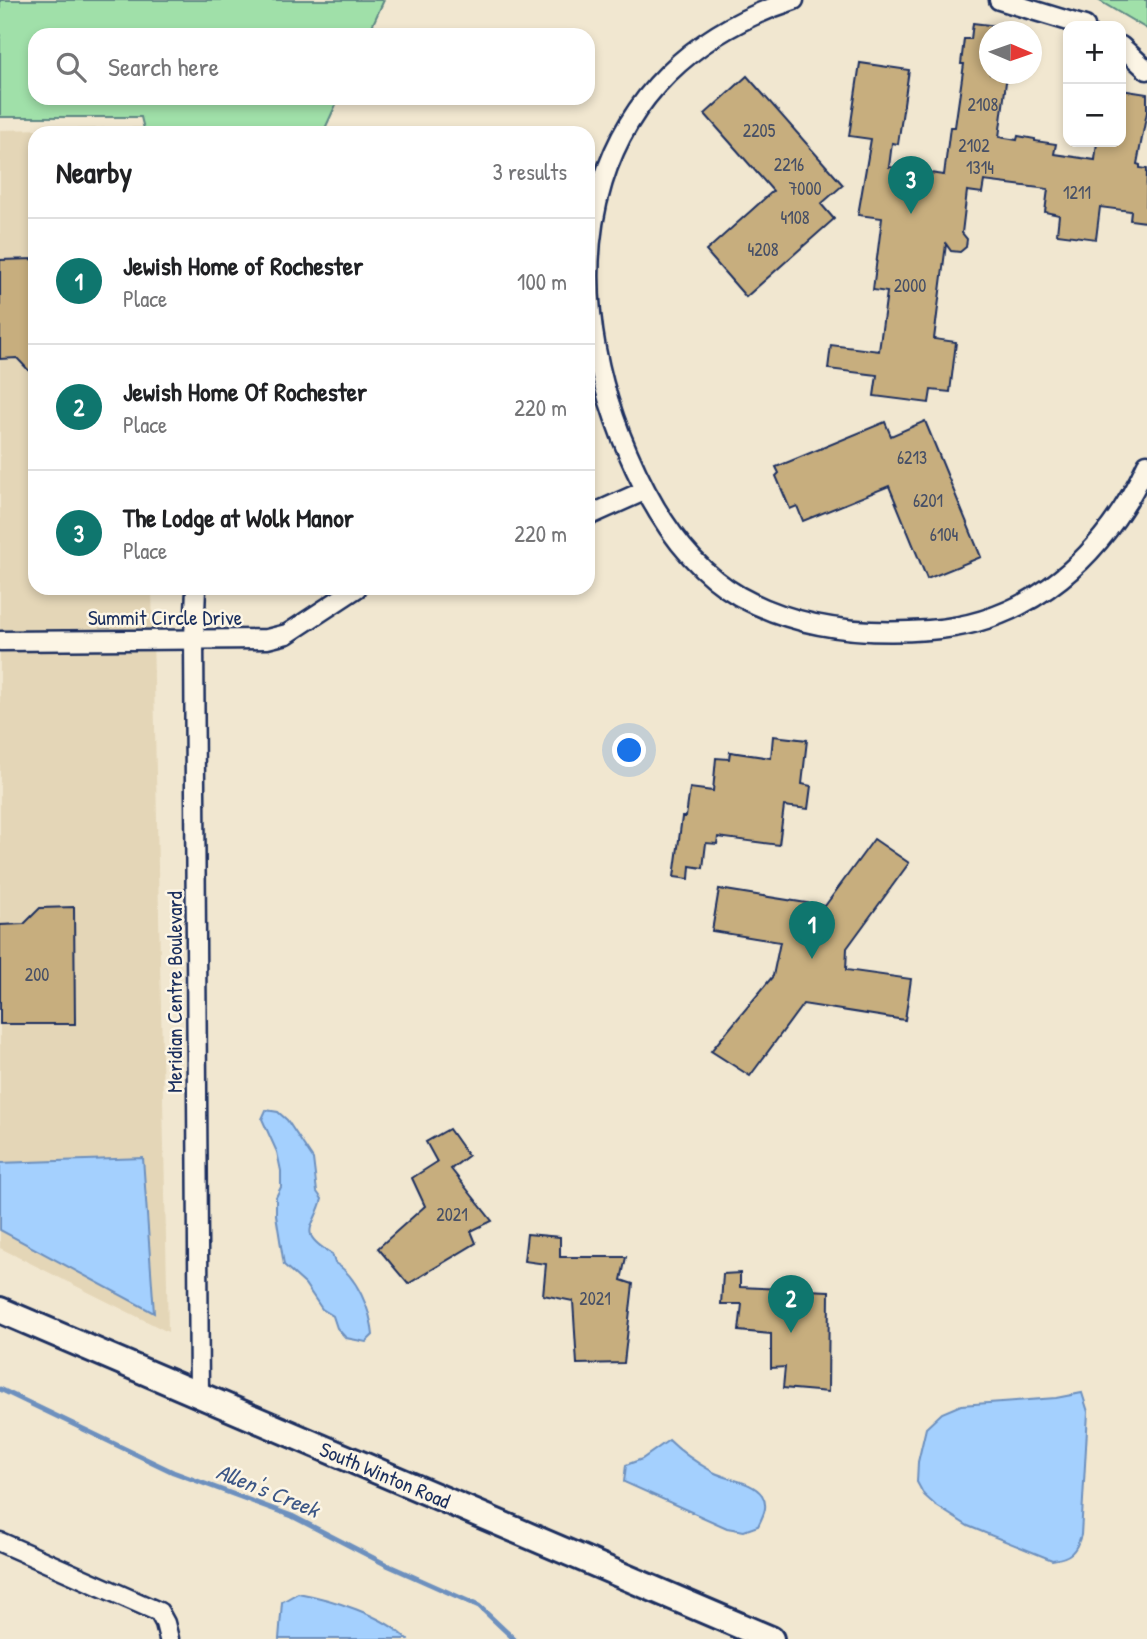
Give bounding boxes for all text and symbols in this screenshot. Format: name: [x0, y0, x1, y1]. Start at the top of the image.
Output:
north arrow: [979, 21, 1042, 84]
map controls: [1063, 21, 1126, 147]
button: +: [1063, 21, 1126, 84]
search box: [28, 28, 595, 105]
icon: search: [52, 48, 90, 86]
text: Search here: [108, 49, 219, 84]
button: −: [1063, 84, 1126, 147]
house number: 2108: [968, 92, 999, 117]
house number: 2205: [743, 118, 776, 143]
house number: 2102: [958, 133, 990, 158]
text: Nearby: [56, 152, 132, 192]
house number: 2216: [774, 152, 804, 177]
house number: 1314: [966, 155, 994, 180]
text: 3 results: [492, 156, 567, 187]
pin: 3: [888, 156, 934, 214]
house number: 7000: [788, 176, 822, 201]
house number: 1211: [1063, 180, 1091, 205]
house number: 4108: [780, 205, 810, 230]
house number: 4208: [747, 237, 779, 262]
text: Jewish Home of Rochester: [123, 248, 363, 283]
text: 1: [75, 266, 83, 297]
text: 100 m: [517, 266, 567, 297]
house number: 2000: [894, 273, 926, 298]
text: Place: [123, 283, 167, 314]
text: Jewish Home Of Rochester: [123, 374, 367, 409]
text: 2: [74, 392, 84, 423]
text: 220 m: [514, 392, 567, 423]
text: Place: [123, 409, 167, 440]
house number: 6213: [897, 445, 927, 470]
house number: 6201: [913, 488, 943, 513]
text: The Lodge at Wolk Manor: [123, 500, 354, 535]
text: 3: [74, 518, 84, 549]
text: 220 m: [514, 518, 567, 549]
house number: 6104: [930, 522, 959, 547]
text: Place: [123, 535, 167, 566]
street label: Summit Circle Drive: [88, 603, 242, 632]
your location: [612, 733, 646, 767]
street label: Meridian Centre Boulevard: [160, 891, 189, 1093]
pin: 1: [789, 901, 835, 959]
house number: 200: [25, 962, 49, 987]
house number: 2021: [436, 1202, 468, 1227]
pin: 2: [768, 1275, 814, 1333]
house number: 2021: [579, 1286, 611, 1311]
street label: South Winton Road: [315, 1435, 455, 1515]
water label: Allen's Creek: [212, 1455, 326, 1526]

